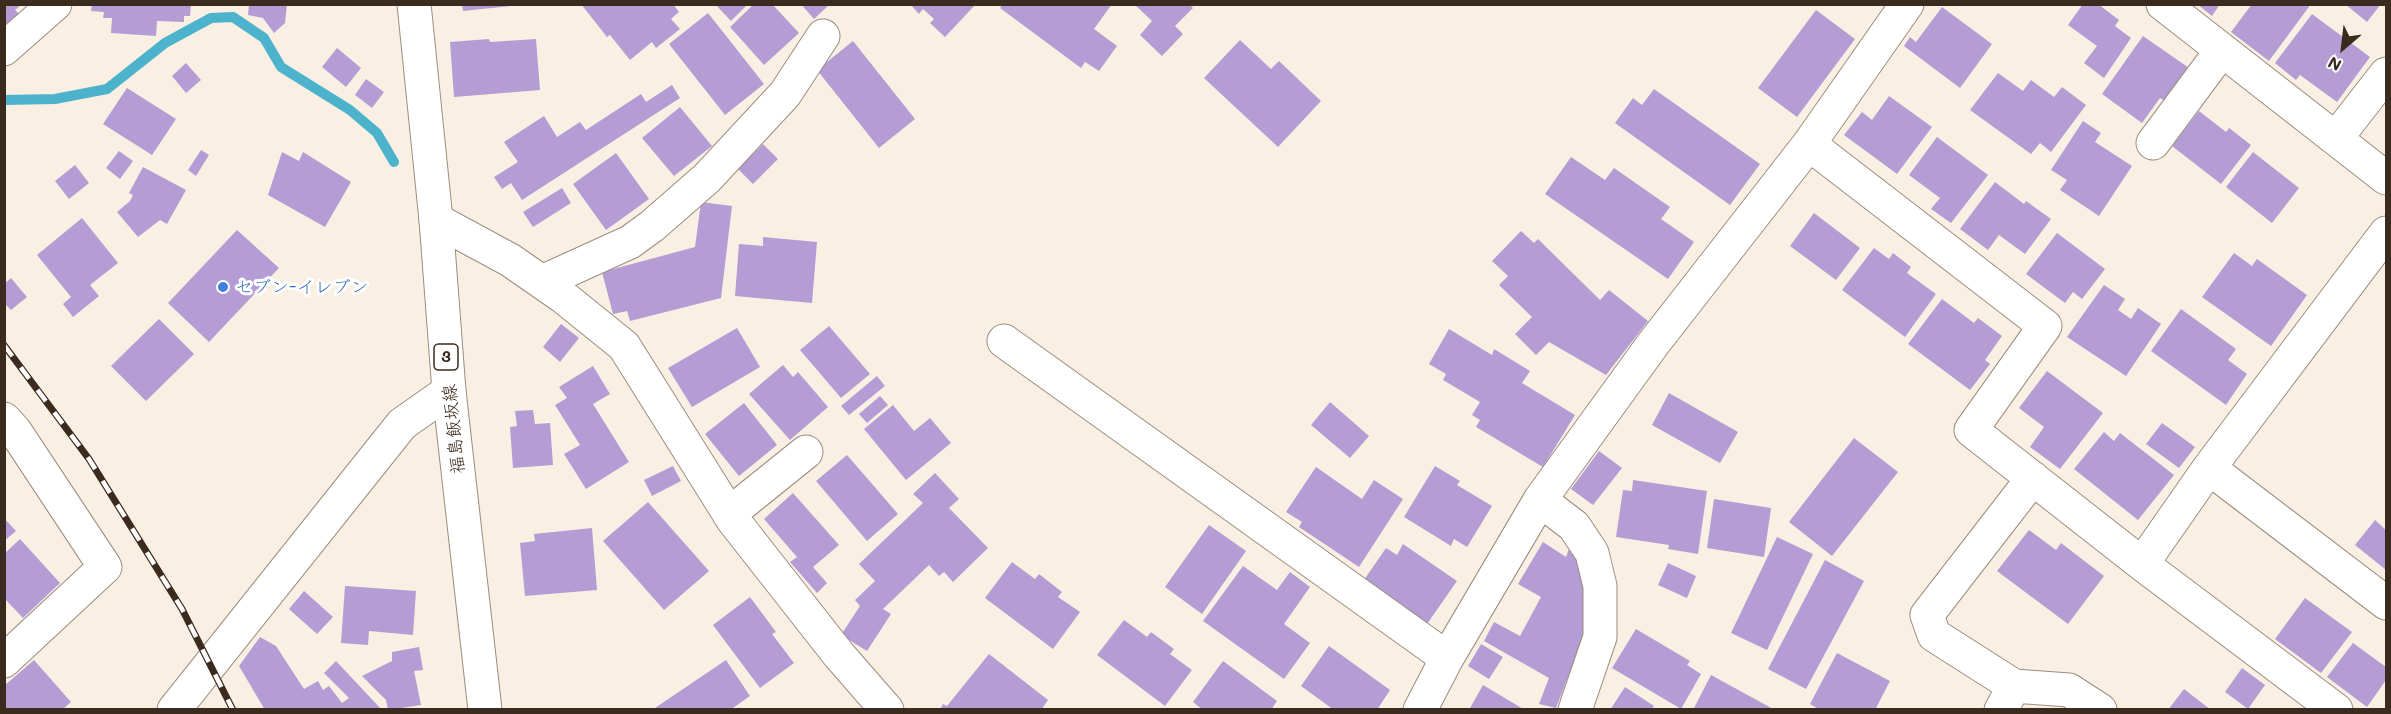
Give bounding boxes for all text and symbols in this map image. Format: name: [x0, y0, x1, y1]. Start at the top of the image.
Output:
north arrow: [2313, 18, 2373, 78]
text: N: [2324, 52, 2345, 76]
place label: セブン-イレブン: [235, 276, 369, 298]
marker: セブン-イレブン: [216, 280, 230, 294]
road number: 3: [434, 344, 458, 370]
street label: 福島飯坂線: [439, 383, 469, 475]

